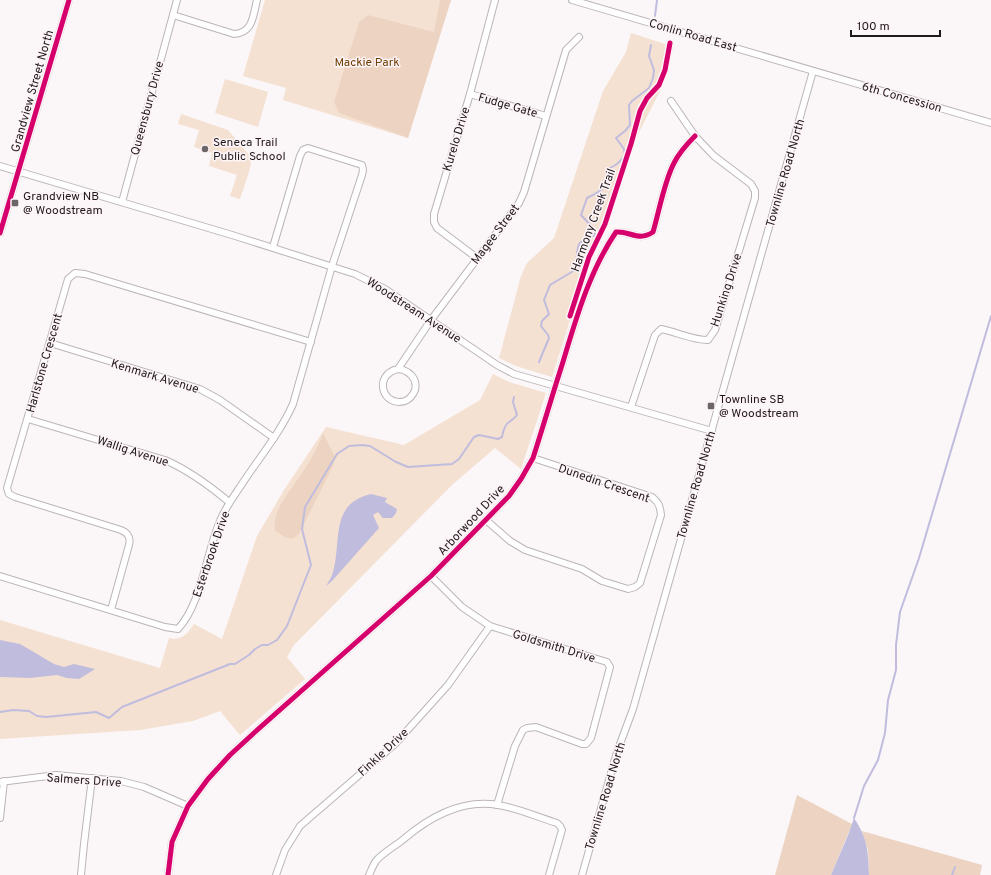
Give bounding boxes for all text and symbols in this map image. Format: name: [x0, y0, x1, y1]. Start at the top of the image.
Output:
scale bar: [851, 12, 940, 38]
street label: Conlin Road East: [647, 16, 739, 56]
text: 100 m: [857, 19, 890, 35]
street label: Grandview Street North: [8, 28, 58, 154]
park label: Mackie Park: [334, 55, 400, 71]
street label: Queensbury Drive: [128, 59, 168, 157]
street label: 6th Concession: [860, 79, 944, 117]
street label: Fudge Gate: [476, 90, 539, 122]
street label: Kurelo Drive: [440, 105, 474, 173]
street label: Townline Road North: [763, 117, 809, 229]
place label: Seneca Trail Public School: [213, 135, 286, 165]
marker: Seneca Trail Public School: [200, 144, 210, 154]
street label: Harmony Creek Trail: [568, 166, 620, 274]
place label: Grandview NB @ Woodstream: [23, 189, 103, 219]
marker: Grandview NB @ Woodstream: [10, 198, 20, 208]
street label: Magee Street: [468, 201, 524, 268]
street label: Hunking Drive: [708, 252, 746, 329]
street label: Woodstream Avenue: [363, 274, 464, 347]
street label: Harlstone Crescent: [23, 312, 67, 415]
street label: Kenmark Avenue: [109, 356, 201, 398]
place label: Townline SB @ Woodstream: [719, 392, 799, 422]
marker: Townline SB @ Woodstream: [706, 401, 716, 411]
street label: Townline Road North: [674, 429, 720, 541]
street label: Wallig Avenue: [95, 433, 171, 471]
street label: Dunedin Crescent: [556, 461, 652, 507]
street label: Arborwood Drive: [435, 482, 509, 560]
street label: Esterbrook Drive: [190, 509, 234, 600]
street label: Goldsmith Drive: [510, 627, 597, 667]
street label: Finkle Drive: [355, 725, 412, 780]
street label: Townline Road North: [582, 740, 630, 852]
street label: Salmers Drive: [46, 770, 122, 792]

